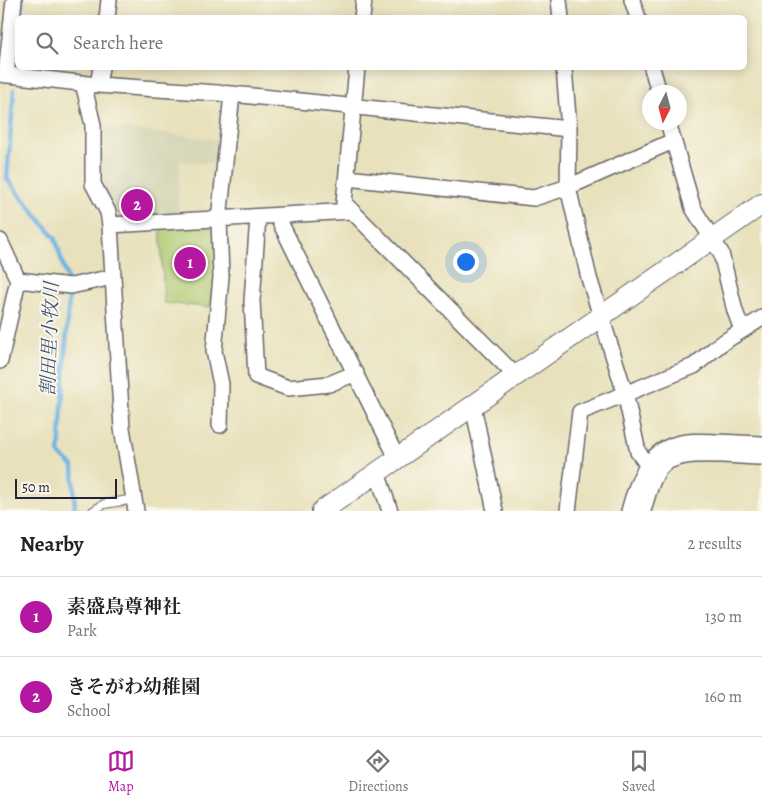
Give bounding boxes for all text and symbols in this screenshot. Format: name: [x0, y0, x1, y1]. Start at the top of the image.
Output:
search box: [15, 15, 747, 70]
icon: search: [33, 29, 61, 57]
text: Search here: [73, 30, 163, 56]
north arrow: [642, 85, 687, 130]
pin: 2: [121, 186, 153, 224]
pin: 1: [174, 244, 206, 282]
your location: [453, 249, 479, 275]
water label: 割田里小牧川: [35, 280, 65, 396]
scale bar: [15, 476, 118, 499]
text: 50 m: [22, 478, 50, 497]
text: Nearby: [20, 530, 83, 558]
text: 2 results: [687, 533, 742, 555]
text: 素盛鳥尊神社: [67, 594, 181, 620]
text: 1: [33, 606, 39, 628]
text: 130 m: [705, 606, 742, 628]
text: Park: [67, 620, 97, 642]
text: きそがわ幼稚園: [67, 674, 200, 700]
text: 2: [32, 686, 40, 708]
text: 160 m: [704, 686, 742, 708]
text: School: [67, 700, 110, 722]
tab: Map: [107, 747, 135, 796]
tab: Directions: [348, 747, 408, 796]
tab: Saved: [622, 747, 655, 796]

